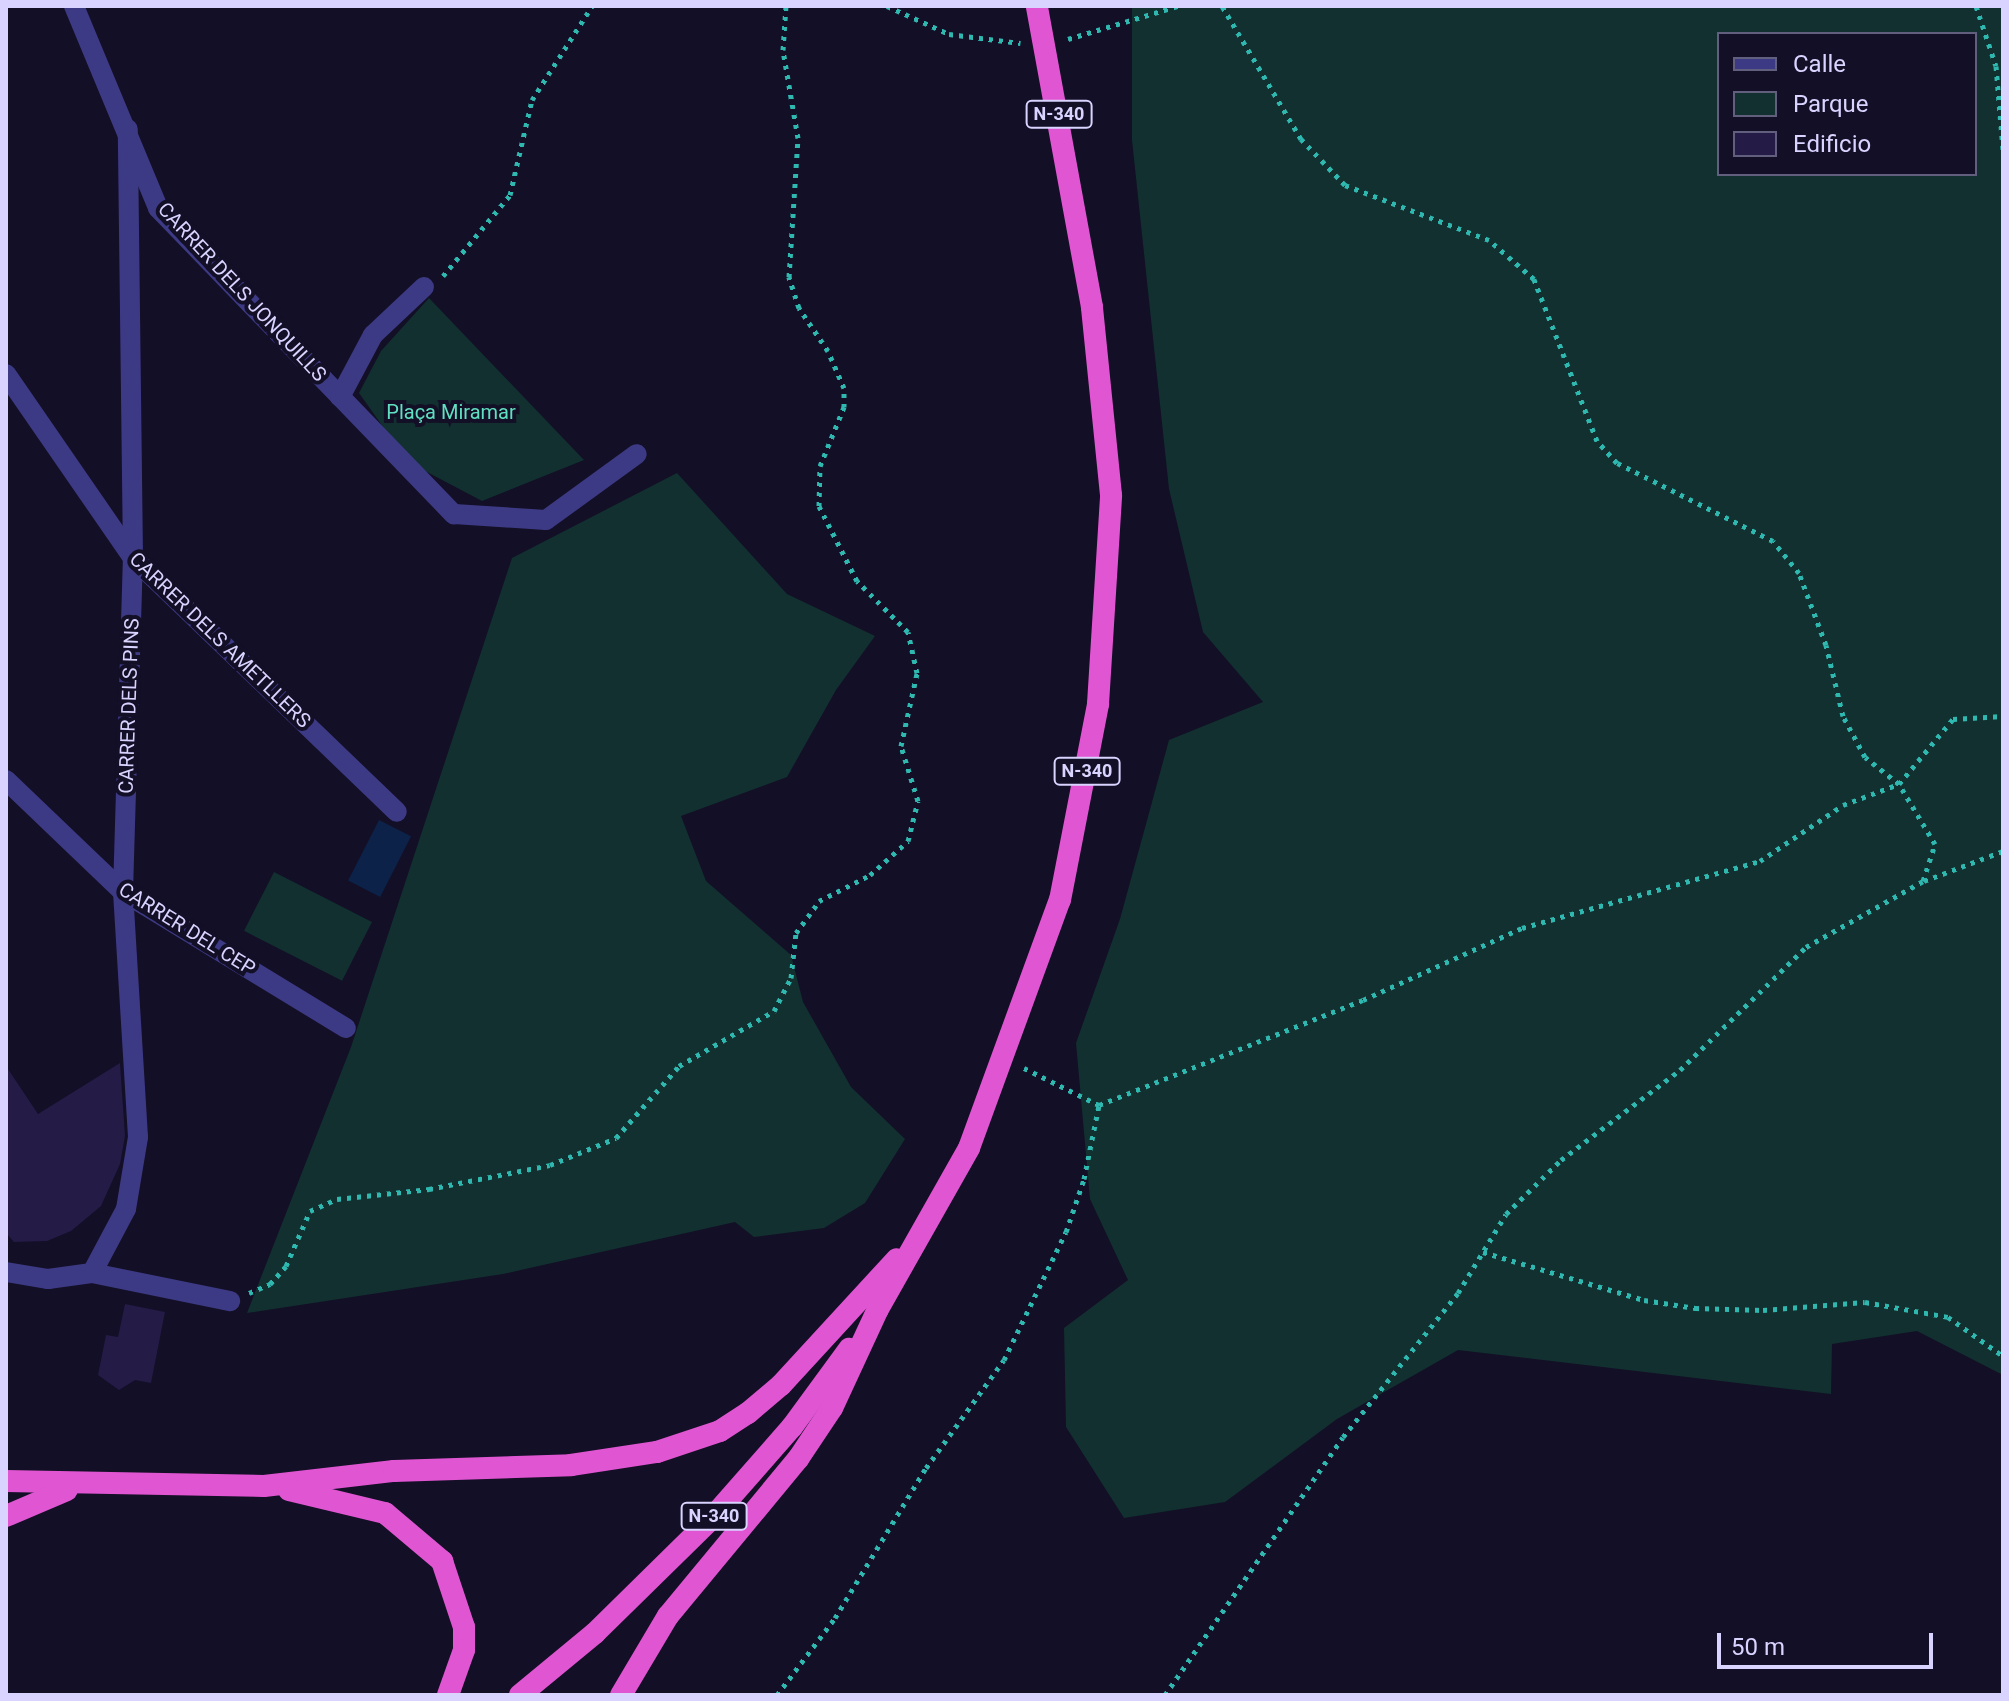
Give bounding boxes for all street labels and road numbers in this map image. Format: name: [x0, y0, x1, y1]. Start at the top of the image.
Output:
road number: N-340: [1025, 100, 1093, 128]
street label: CARRER DELS JONQUILLS: [153, 197, 331, 387]
street label: CARRER DELS AMETLLERS: [124, 547, 316, 733]
street label: CARRER DELS PINS: [114, 618, 144, 794]
road number: N-340: [1053, 757, 1121, 785]
street label: CARRER DEL CEP: [114, 877, 260, 981]
road number: N-340: [680, 1502, 748, 1530]

